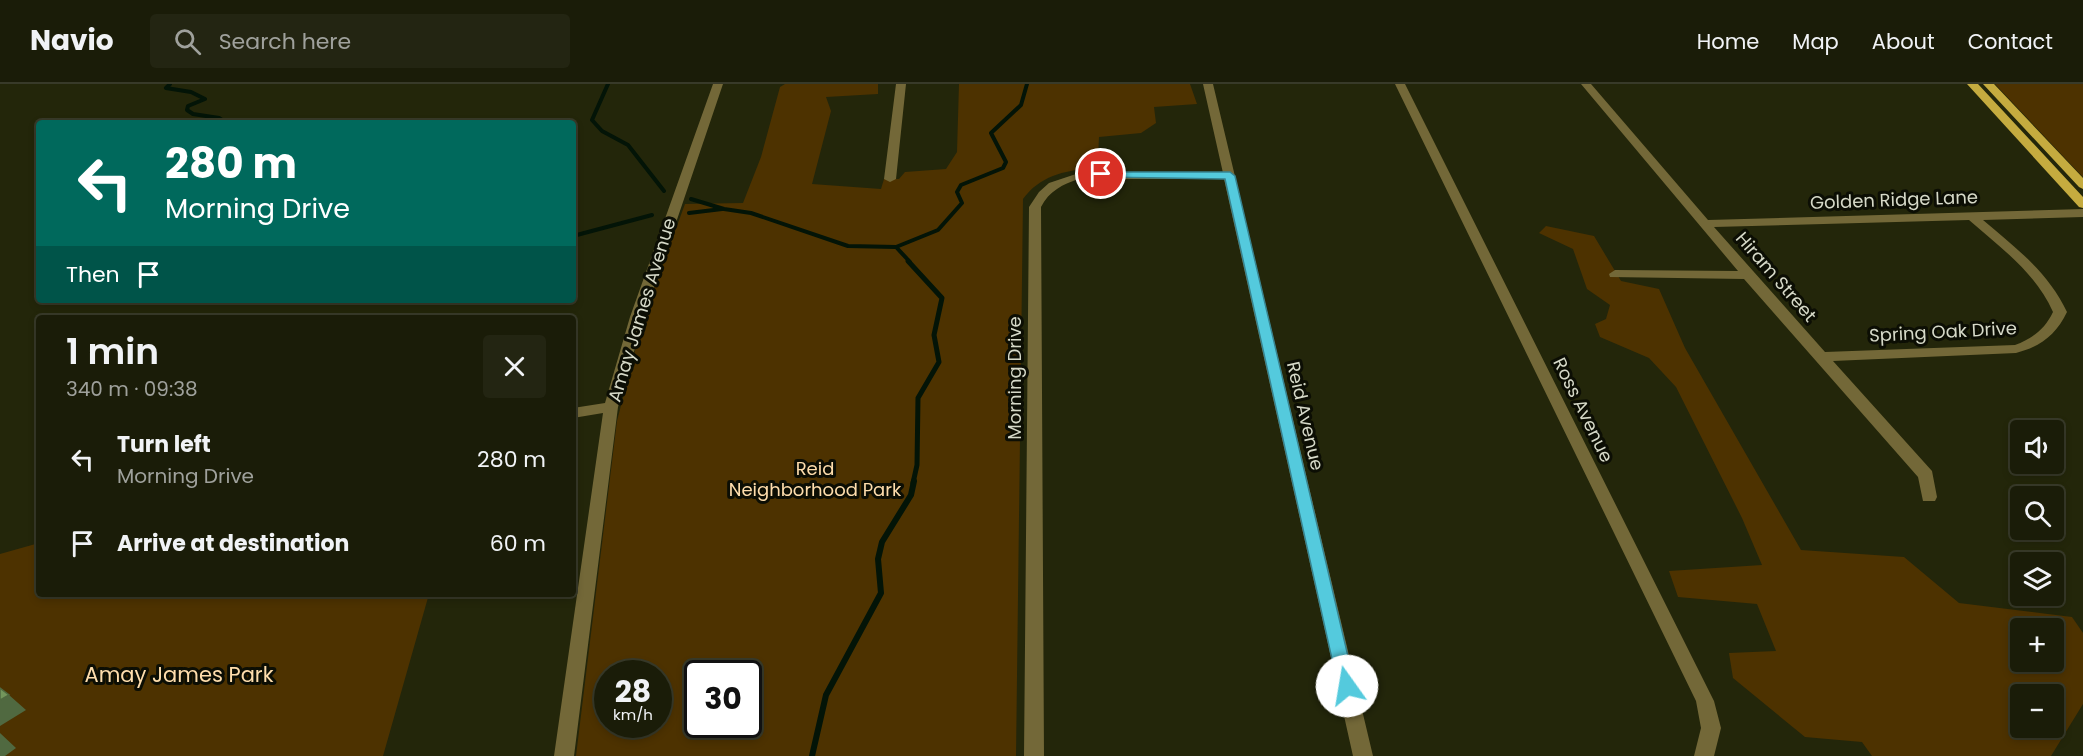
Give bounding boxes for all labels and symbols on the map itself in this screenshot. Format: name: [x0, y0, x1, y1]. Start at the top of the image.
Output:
pin: [1075, 148, 1126, 199]
street label: Golden Ridge Lane: [1810, 184, 1978, 215]
street label: Amay James Avenue: [602, 215, 681, 405]
street label: Hiram Street: [1730, 226, 1822, 327]
street label: Spring Oak Drive: [1868, 315, 2017, 348]
street label: Morning Drive: [1002, 316, 1027, 440]
street label: Ross Avenue: [1547, 353, 1620, 466]
street label: Reid Avenue: [1281, 359, 1330, 473]
park label: Reid Neighborhood Park: [729, 456, 902, 502]
position arrow: [1315, 654, 1379, 718]
park label: Amay James Park: [85, 660, 274, 689]
speed limit sign: 30: [684, 660, 762, 738]

